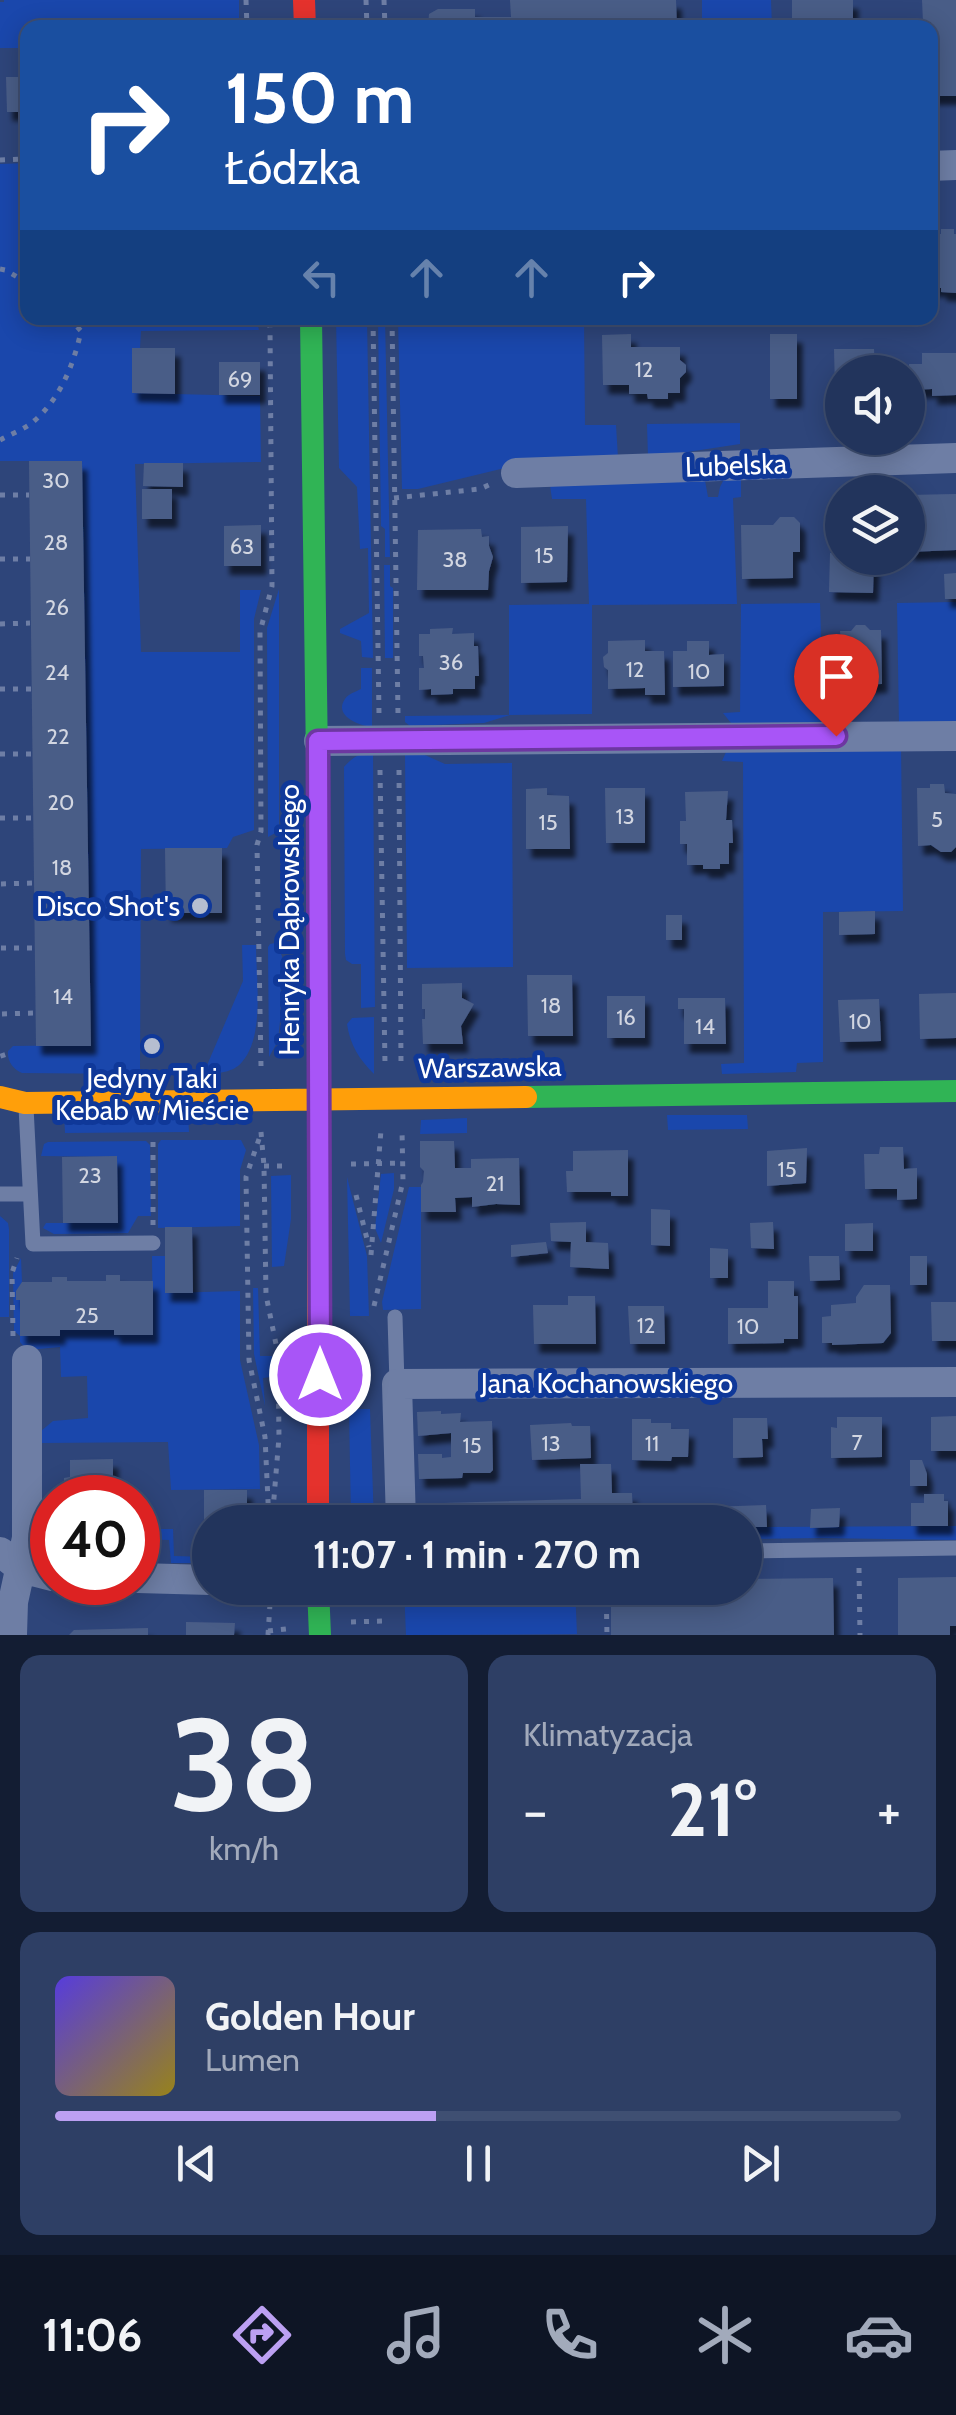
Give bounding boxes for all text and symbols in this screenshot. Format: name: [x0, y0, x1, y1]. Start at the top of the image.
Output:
text: 150 m: [225, 55, 414, 141]
icon: right: [60, 60, 190, 190]
text: Łódzka: [225, 141, 360, 195]
icon: left: [294, 250, 349, 305]
icon: ahead: [399, 250, 454, 305]
icon: ahead: [504, 250, 559, 305]
icon: right: [609, 250, 664, 305]
map controls: [825, 355, 925, 575]
button: sound: [825, 355, 925, 455]
house number: 12: [635, 356, 653, 383]
house number: 69: [228, 366, 253, 393]
street label: Lubelska: [684, 446, 788, 484]
house number: 30: [42, 467, 70, 494]
button: layers: [825, 475, 925, 575]
house number: 28: [44, 529, 68, 556]
house number: 63: [230, 533, 254, 560]
house number: 15: [534, 542, 554, 569]
house number: 38: [442, 546, 468, 573]
house number: 26: [45, 594, 69, 621]
pin: [794, 634, 879, 737]
house number: 36: [439, 649, 463, 676]
icon: arrive: [809, 649, 864, 704]
house number: 12: [626, 656, 644, 683]
house number: 10: [688, 658, 710, 685]
house number: 24: [45, 659, 69, 686]
house number: 22: [46, 723, 70, 750]
street label: Henryka Dąbrowskiego: [272, 784, 306, 1056]
house number: 20: [48, 789, 74, 816]
house number: 13: [615, 803, 635, 830]
house number: 5: [931, 806, 943, 833]
house number: 15: [538, 809, 558, 836]
house number: 18: [52, 854, 72, 881]
place label: Disco Shot's: [36, 889, 180, 923]
marker: Disco Shot's: [189, 895, 211, 917]
house number: 14: [53, 983, 73, 1010]
house number: 18: [541, 992, 561, 1019]
house number: 16: [616, 1004, 636, 1031]
house number: 10: [849, 1008, 871, 1035]
house number: 14: [695, 1013, 715, 1040]
marker: Jedyny Taki Kebab w Mieście: [141, 1035, 163, 1057]
street label: Warszawska: [418, 1049, 562, 1085]
place label: Jedyny Taki Kebab w Mieście: [55, 1061, 249, 1127]
house number: 15: [777, 1156, 797, 1183]
house number: 23: [78, 1162, 102, 1189]
house number: 21: [486, 1170, 504, 1197]
house number: 25: [75, 1302, 99, 1329]
house number: 12: [637, 1312, 655, 1339]
house number: 10: [737, 1313, 759, 1340]
position arrow: [268, 1323, 372, 1427]
street label: Jana Kochanowskiego: [480, 1366, 733, 1400]
house number: 7: [851, 1429, 863, 1456]
house number: 13: [541, 1430, 561, 1457]
house number: 11: [645, 1430, 659, 1457]
house number: 15: [462, 1432, 482, 1459]
speed limit sign: 40: [30, 1475, 160, 1605]
text: 11:07 · 1 min · 270 m: [313, 1531, 641, 1578]
text: 38: [170, 1685, 318, 1843]
text: Klimatyzacja: [523, 1715, 693, 1754]
text: 21°: [667, 1764, 757, 1855]
text: −: [523, 1777, 547, 1844]
text: +: [877, 1777, 901, 1844]
text: km/h: [209, 1829, 279, 1868]
text: Golden Hour: [205, 1993, 415, 2040]
text: Lumen: [205, 2040, 300, 2079]
icon: previous: [169, 2136, 224, 2191]
icon: pause: [451, 2136, 506, 2191]
icon: next: [733, 2136, 788, 2191]
icon: directions: [227, 2300, 297, 2370]
icon: music: [381, 2300, 451, 2370]
icon: phone: [535, 2300, 605, 2370]
icon: climate: [690, 2300, 760, 2370]
icon: car: [844, 2300, 914, 2370]
text: 11:06: [42, 2308, 142, 2362]

